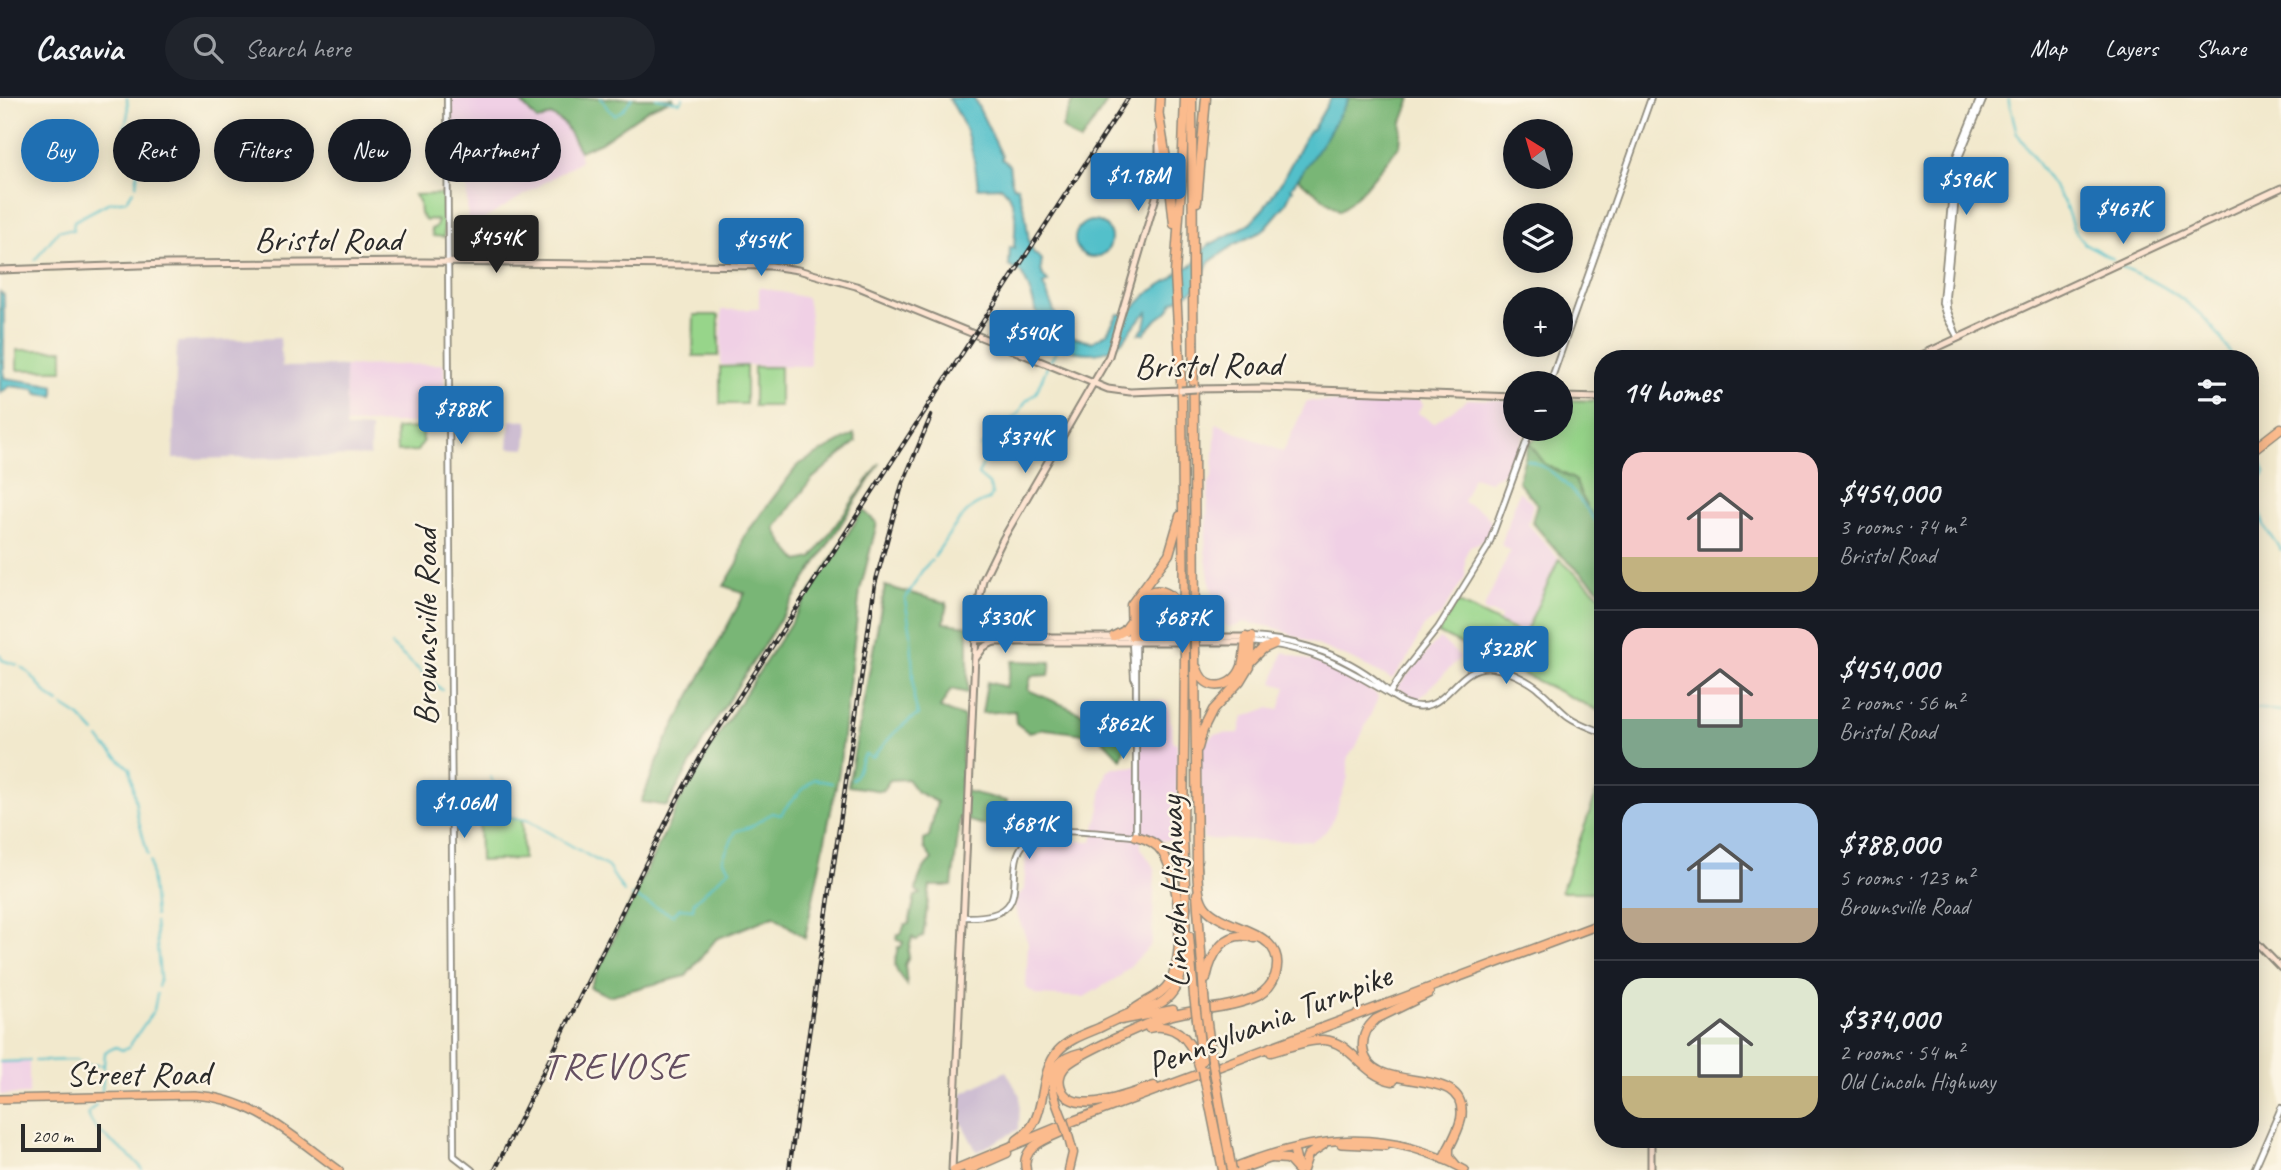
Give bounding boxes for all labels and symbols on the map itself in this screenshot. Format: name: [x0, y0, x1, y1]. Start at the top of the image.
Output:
north arrow: [1503, 119, 1573, 189]
pin: $1.18M: [1081, 153, 1195, 213]
pin: $596K: [1917, 158, 2015, 217]
pin: $467K: [2074, 186, 2172, 246]
pin: $454K: [447, 216, 545, 275]
street label: Bristol Road: [254, 217, 407, 262]
pin: $454K: [712, 218, 810, 278]
pin: $540K: [983, 310, 1081, 370]
street label: Bristol Road: [1134, 341, 1287, 389]
pin: $788K: [412, 386, 510, 446]
pin: $374K: [976, 416, 1074, 475]
street label: Brownsville Road: [403, 523, 448, 726]
pin: $330K: [956, 596, 1054, 655]
pin: $687K: [1133, 596, 1231, 655]
pin: $328K: [1457, 626, 1555, 686]
pin: $862K: [1074, 702, 1172, 761]
pin: $1.06M: [407, 780, 521, 840]
street label: Lincoln Highway: [1148, 793, 1200, 989]
pin: $681K: [980, 802, 1078, 861]
street label: Pennsylvania Turnpike: [1140, 952, 1400, 1087]
district label: TREVOSE: [542, 1042, 691, 1089]
street label: Street Road: [66, 1051, 216, 1096]
scale bar: [21, 1121, 102, 1153]

